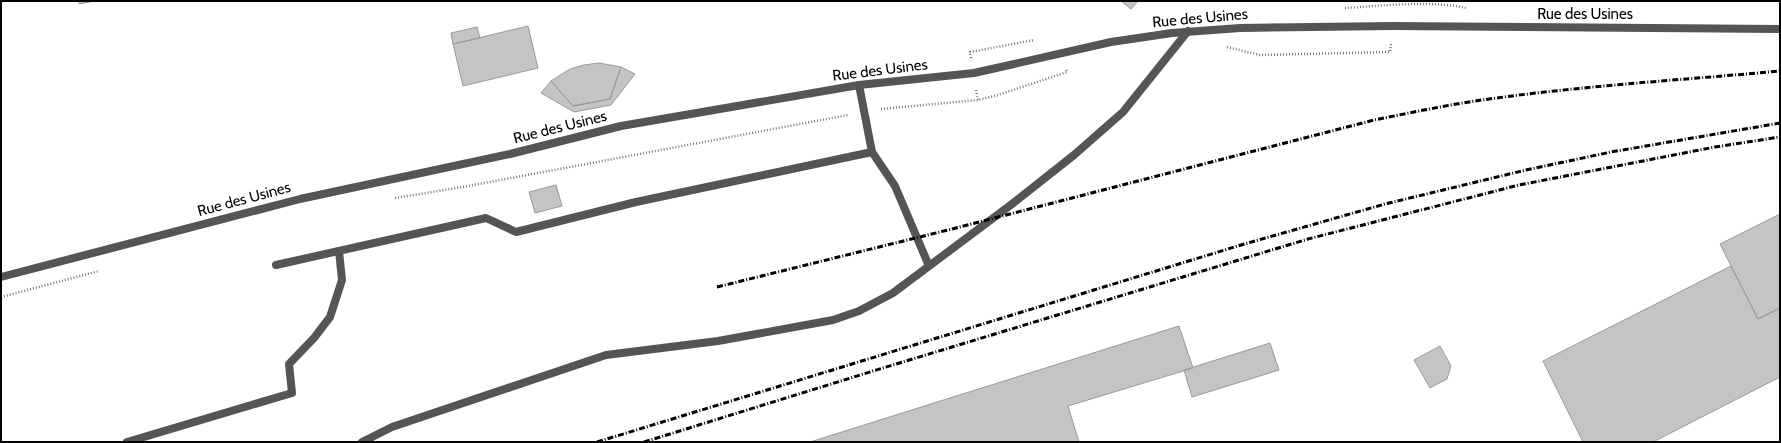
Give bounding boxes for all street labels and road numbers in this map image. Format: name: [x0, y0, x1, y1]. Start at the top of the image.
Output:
street label: Rue des Usines: [1152, 5, 1248, 31]
street label: Rue des Usines: [1537, 5, 1633, 23]
street label: Rue des Usines: [831, 55, 929, 85]
street label: Rue des Usines: [511, 107, 609, 147]
street label: Rue des Usines: [195, 178, 293, 220]

